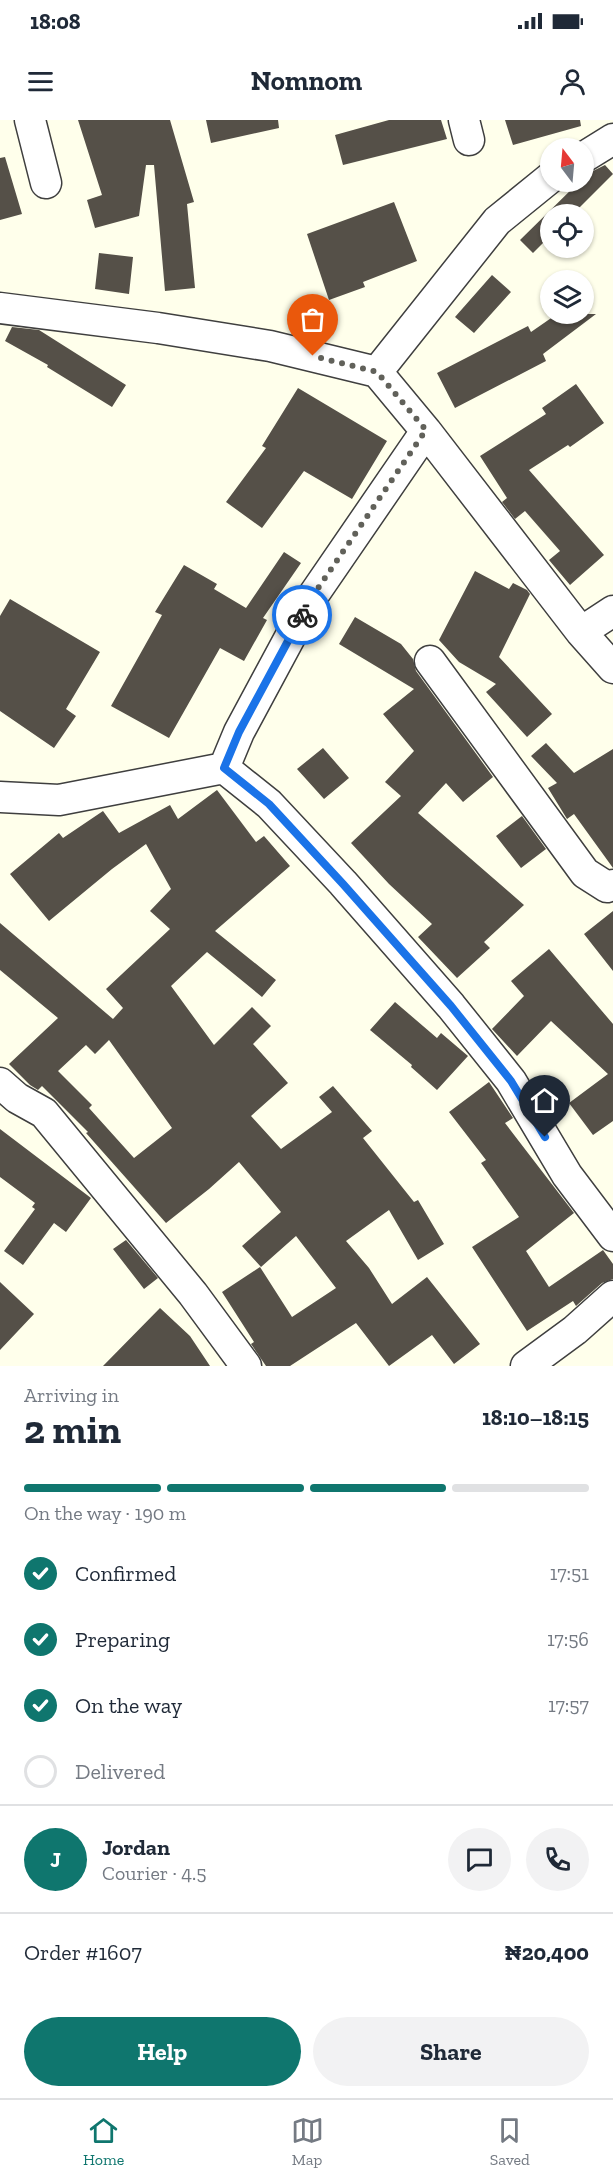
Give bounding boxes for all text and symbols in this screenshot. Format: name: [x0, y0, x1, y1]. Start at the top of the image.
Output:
text: 18:08: [30, 8, 81, 35]
icon: menu: [24, 65, 57, 98]
text: Nomnom: [251, 65, 362, 97]
icon: person: [556, 65, 589, 98]
north arrow: [540, 138, 594, 192]
map controls: [540, 138, 594, 324]
button: locate: [540, 204, 594, 258]
button: layers: [540, 270, 594, 324]
pin: [287, 294, 338, 356]
icon: bag: [296, 303, 329, 336]
courier: [272, 585, 332, 645]
icon: bike: [286, 599, 319, 632]
pin: [519, 1075, 570, 1137]
icon: home: [528, 1084, 561, 1117]
text: Arriving in: [24, 1383, 119, 1407]
text: 18:10–18:15: [482, 1404, 589, 1431]
text: 2 min: [24, 1406, 121, 1453]
text: On the way · 190 m: [24, 1501, 186, 1525]
icon: check: [24, 1557, 57, 1590]
text: Confirmed: [75, 1560, 176, 1587]
text: 17:51: [550, 1561, 589, 1585]
icon: check: [24, 1623, 57, 1656]
text: Preparing: [75, 1626, 170, 1653]
text: 17:56: [547, 1627, 589, 1651]
icon: check: [24, 1689, 57, 1722]
text: On the way: [75, 1692, 182, 1719]
text: 17:57: [548, 1693, 589, 1717]
text: Delivered: [75, 1758, 165, 1785]
button: chat: [448, 1828, 511, 1891]
button: phone: [526, 1828, 589, 1891]
text: Jordan: [102, 1834, 170, 1861]
text: J: [50, 1846, 61, 1873]
text: Courier · 4.5: [102, 1861, 207, 1885]
text: Order #1607: [24, 1939, 142, 1966]
text: ₦20,400: [505, 1939, 589, 1966]
button: Help: [24, 2017, 301, 2086]
button: Share: [313, 2017, 589, 2086]
tab: Home: [83, 2114, 124, 2169]
tab: Map: [291, 2114, 324, 2169]
tab: Saved: [490, 2114, 530, 2169]

